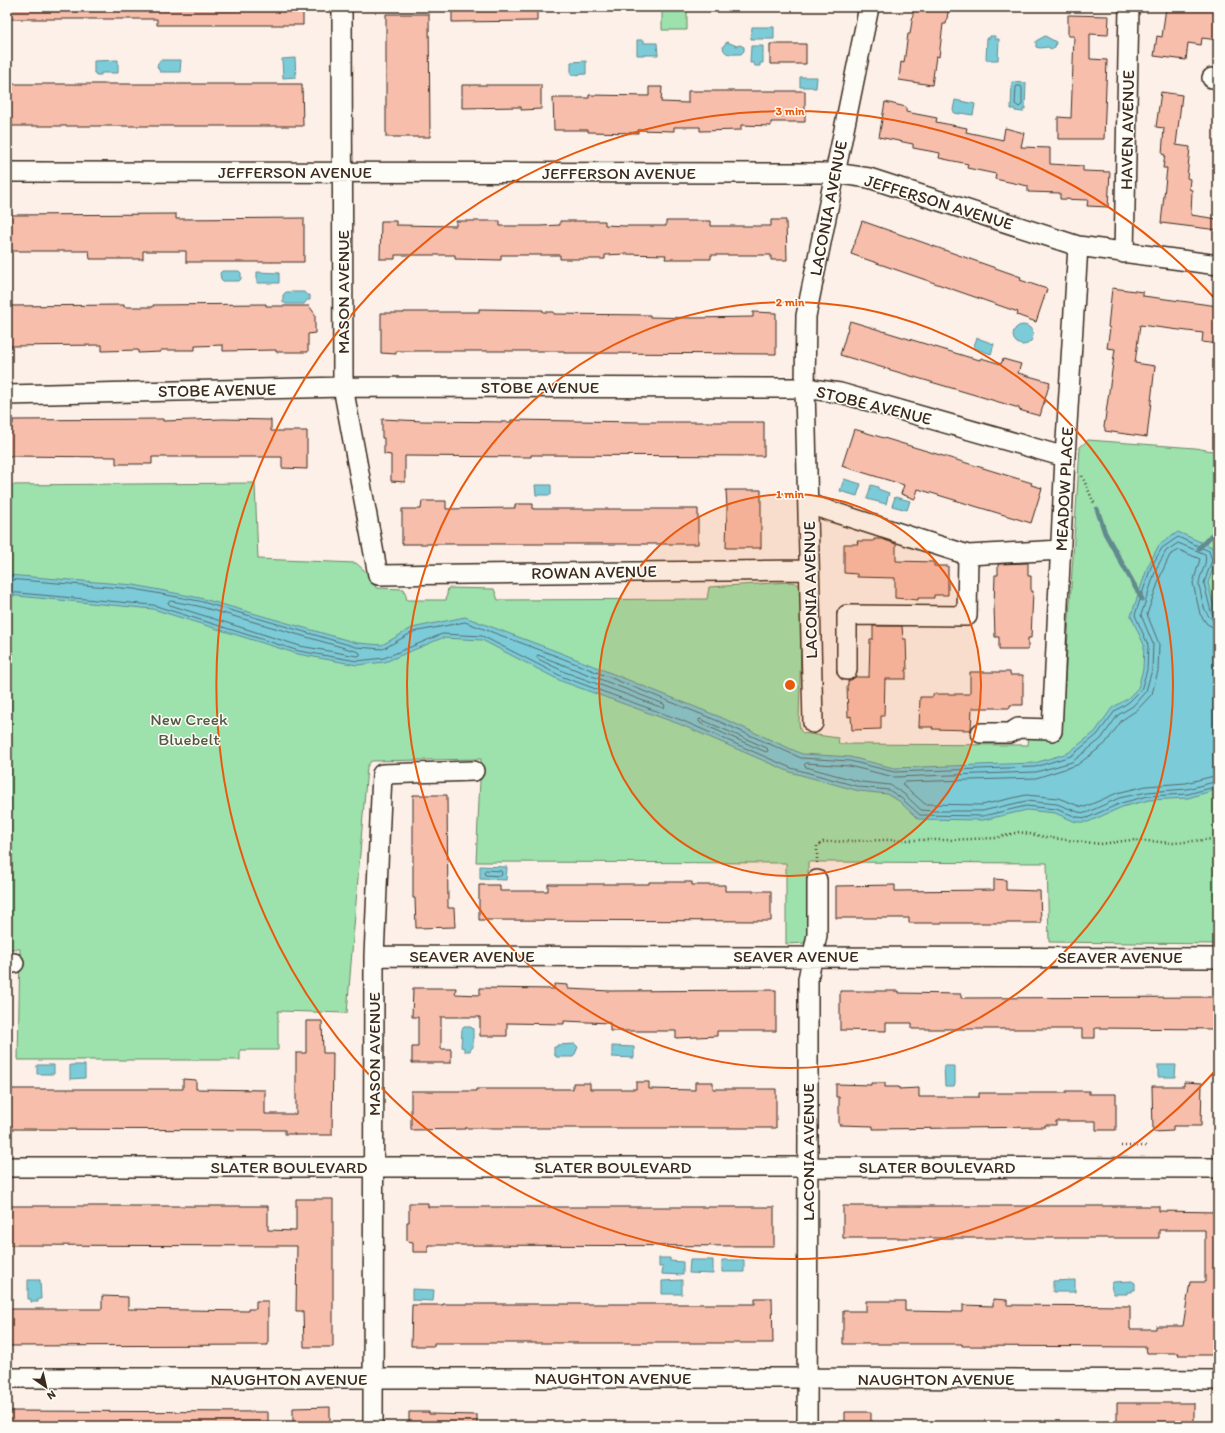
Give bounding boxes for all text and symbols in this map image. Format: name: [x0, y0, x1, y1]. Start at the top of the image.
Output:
street label: HAVEN AVENUE: [1116, 70, 1138, 190]
text: 3 min: [776, 104, 805, 118]
street label: LACONIA AVENUE: [805, 138, 851, 278]
street label: JEFFERSON AVENUE: [218, 162, 372, 182]
street label: JEFFERSON AVENUE: [542, 163, 696, 183]
street label: JEFFERSON AVENUE: [862, 170, 1016, 234]
street label: MASON AVENUE: [333, 230, 353, 354]
text: 2 min: [776, 295, 805, 309]
street label: STOBE AVENUE: [481, 377, 599, 397]
street label: STOBE AVENUE: [158, 379, 276, 401]
street label: STOBE AVENUE: [814, 381, 934, 429]
street label: MEADOW PLACE: [1051, 426, 1077, 552]
text: 1 min: [776, 487, 805, 501]
street label: LACONIA AVENUE: [799, 521, 821, 659]
street label: ROWAN AVENUE: [531, 561, 657, 583]
centre of rings: [783, 678, 797, 692]
park label: New Creek Bluebelt: [150, 709, 228, 749]
street label: SEAVER AVENUE: [409, 946, 535, 966]
street label: SEAVER AVENUE: [733, 946, 859, 966]
street label: SEAVER AVENUE: [1057, 947, 1183, 967]
street label: MASON AVENUE: [364, 992, 384, 1116]
street label: LACONIA AVENUE: [798, 1083, 818, 1221]
street label: SLATER BOULEVARD: [210, 1157, 368, 1177]
street label: SLATER BOULEVARD: [534, 1157, 692, 1177]
street label: SLATER BOULEVARD: [858, 1157, 1016, 1177]
north arrow: [26, 1367, 66, 1407]
street label: NAUGHTON AVENUE: [535, 1368, 691, 1388]
street label: NAUGHTON AVENUE: [211, 1369, 367, 1389]
street label: NAUGHTON AVENUE: [858, 1369, 1014, 1389]
text: N: [45, 1387, 58, 1402]

